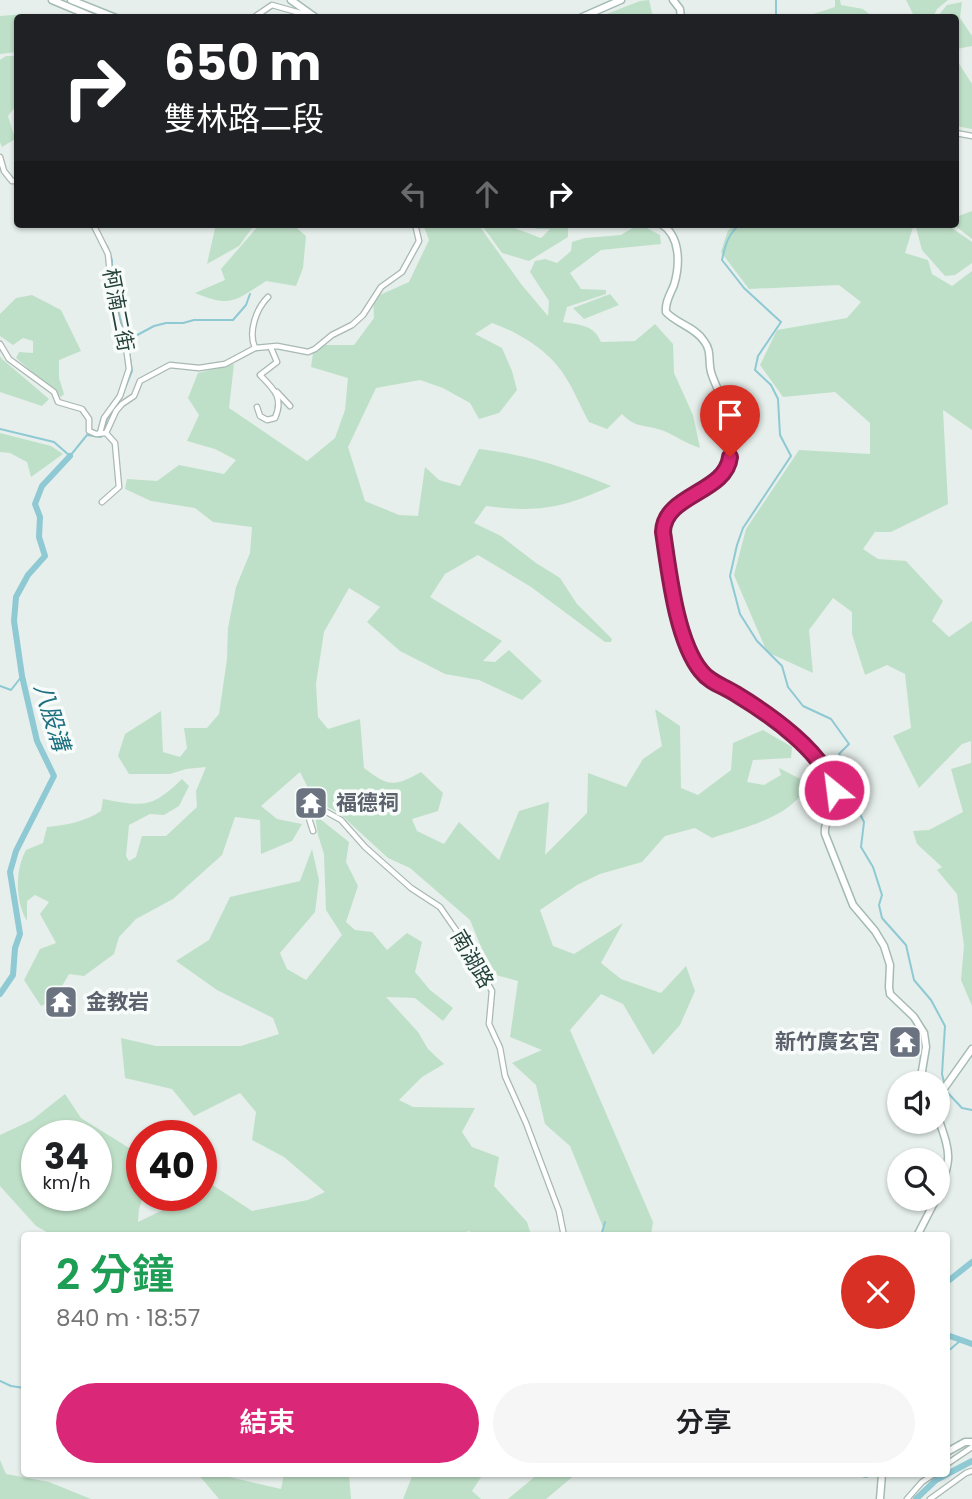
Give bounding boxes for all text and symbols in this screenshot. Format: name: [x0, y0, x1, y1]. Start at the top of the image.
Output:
text: 650 m: [164, 29, 321, 97]
icon: right: [49, 42, 140, 133]
text: 雙林路二段: [164, 96, 324, 141]
icon: left: [395, 175, 433, 213]
icon: ahead: [468, 175, 506, 213]
icon: right: [541, 175, 579, 213]
street label: 柯湳二街: [96, 266, 141, 354]
pin: [700, 385, 760, 457]
icon: arrive: [711, 396, 749, 434]
water label: 八股溝: [27, 679, 78, 758]
position arrow: [797, 753, 871, 827]
temple icon: 福德祠: [292, 784, 330, 822]
place label: 福德祠: [336, 788, 399, 817]
street label: 南湖路: [444, 924, 501, 993]
temple icon: 金教岩: [42, 983, 80, 1021]
place label: 金教岩: [86, 987, 149, 1016]
temple icon: 新竹廣玄宮: [886, 1023, 924, 1061]
place label: 新竹廣玄宮: [775, 1027, 880, 1056]
map controls: [887, 1071, 950, 1211]
button: sound: [887, 1071, 950, 1134]
speed limit sign: 40: [126, 1120, 217, 1211]
text: 34: [44, 1132, 89, 1181]
button: search: [887, 1148, 950, 1211]
text: km/h: [43, 1170, 90, 1195]
text: 2 分鐘: [56, 1245, 174, 1304]
button: close: [841, 1255, 915, 1329]
text: 840 m · 18:57: [56, 1302, 200, 1334]
button: 結束: [56, 1383, 479, 1463]
button: 分享: [493, 1383, 915, 1463]

